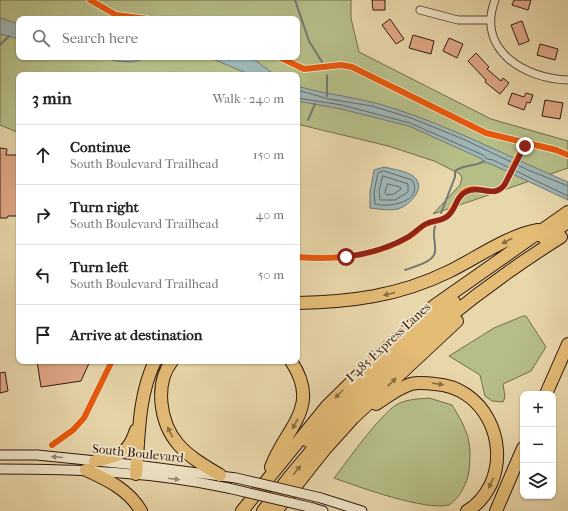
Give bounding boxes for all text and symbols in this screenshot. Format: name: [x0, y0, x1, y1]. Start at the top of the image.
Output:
search box: [16, 16, 300, 60]
icon: search: [30, 27, 52, 49]
text: Search here: [62, 29, 138, 47]
text: 3 min: [32, 88, 72, 108]
text: Walk · 240 m: [212, 91, 284, 106]
route end: [516, 137, 534, 155]
text: Continue: [70, 138, 130, 156]
icon: ahead: [32, 144, 54, 166]
text: 150 m: [253, 147, 284, 162]
text: South Boulevard Trailhead: [70, 156, 219, 171]
text: Turn right: [70, 198, 139, 216]
icon: right: [32, 204, 54, 226]
text: 40 m: [256, 207, 284, 222]
text: South Boulevard Trailhead: [70, 216, 219, 231]
one-way arrow: [501, 238, 513, 244]
route start: [337, 248, 355, 266]
text: Turn left: [70, 258, 128, 276]
icon: left: [32, 264, 54, 286]
text: 50 m: [258, 267, 284, 282]
text: South Boulevard Trailhead: [70, 276, 219, 291]
one-way arrow: [382, 292, 395, 298]
street label: I-485 Express Lanes: [343, 299, 433, 385]
icon: arrive: [32, 324, 54, 346]
text: Arrive at destination: [70, 326, 202, 344]
one-way arrow: [387, 378, 396, 387]
one-way arrow: [432, 382, 445, 388]
one-way arrow: [334, 389, 344, 399]
map controls: [520, 391, 556, 499]
button: +: [520, 391, 556, 427]
one-way arrow: [292, 418, 299, 430]
one-way arrow: [167, 426, 173, 438]
button: −: [520, 427, 556, 463]
street label: South Boulevard: [91, 441, 186, 465]
one-way arrow: [51, 454, 63, 461]
button: layers: [520, 463, 556, 499]
one-way arrow: [292, 464, 301, 475]
one-way arrow: [168, 476, 180, 482]
one-way arrow: [488, 477, 494, 488]

